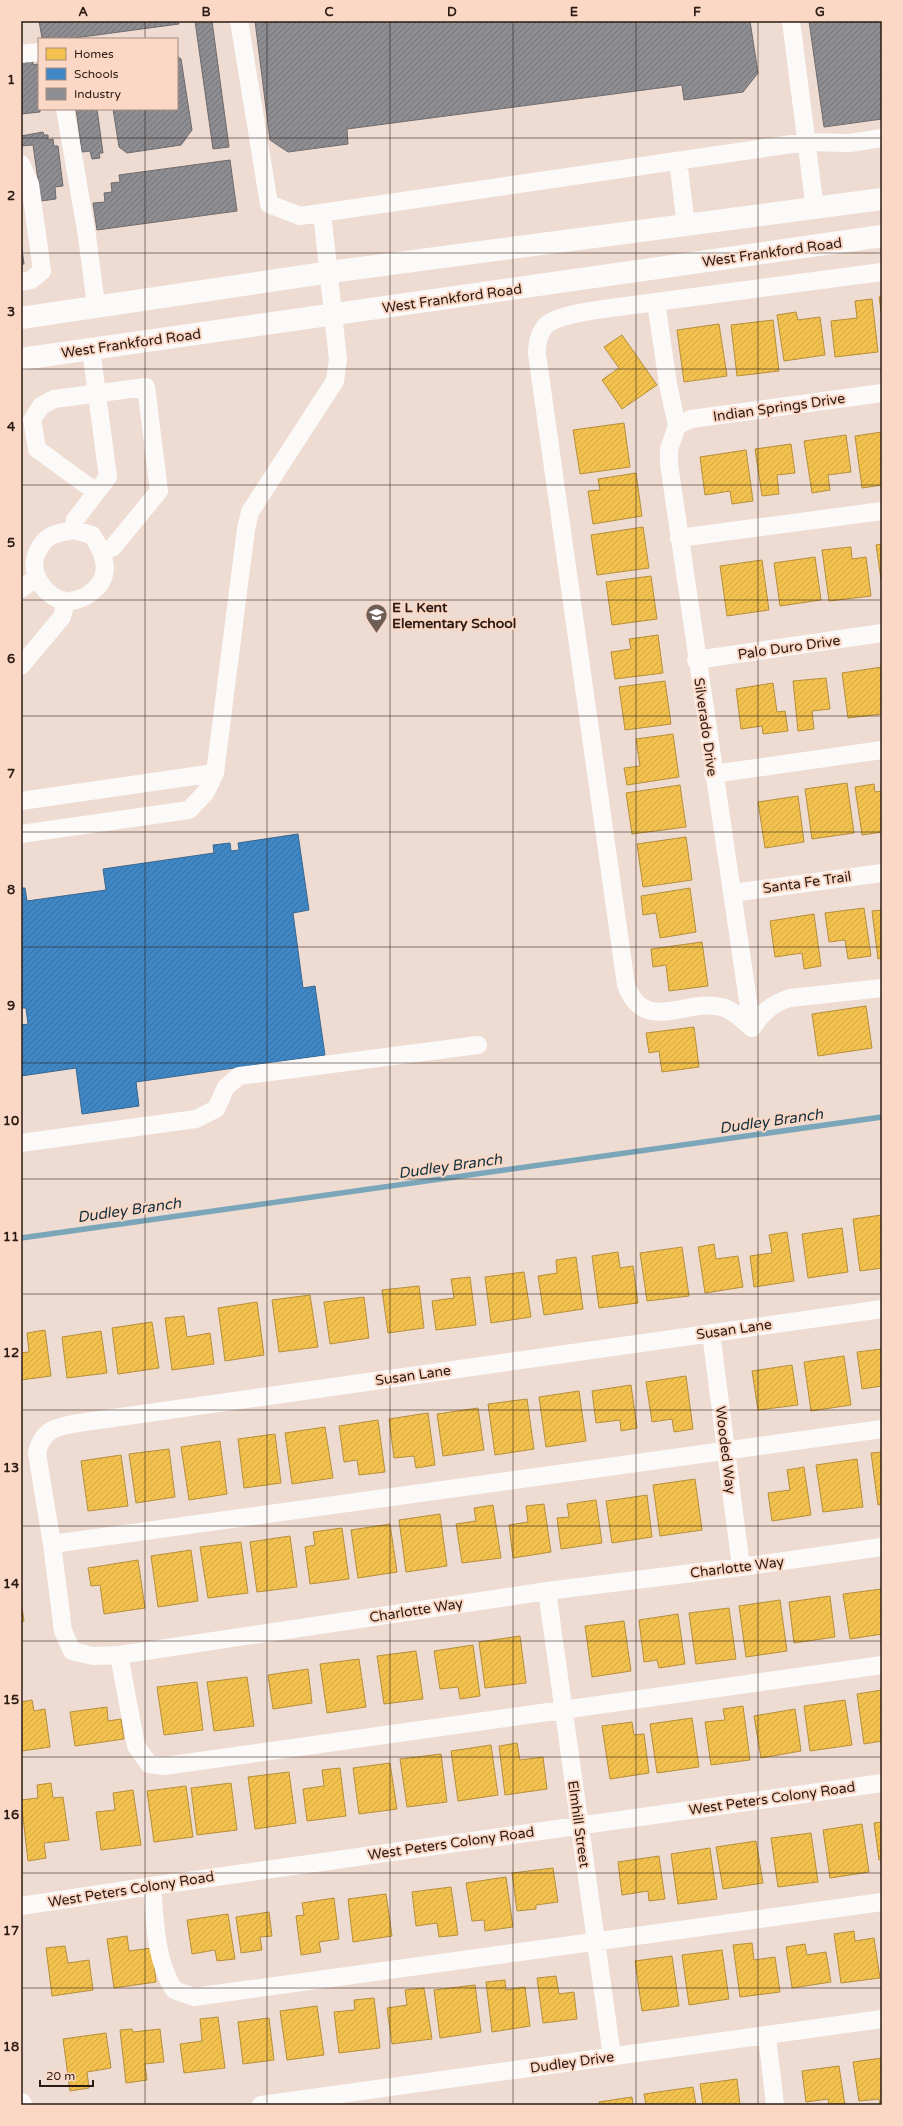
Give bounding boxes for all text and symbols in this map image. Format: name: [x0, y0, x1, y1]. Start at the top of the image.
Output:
text: A: [78, 4, 88, 20]
text: B: [201, 4, 211, 20]
text: C: [324, 4, 334, 20]
text: D: [447, 4, 457, 20]
text: E: [570, 4, 578, 20]
text: F: [693, 4, 701, 20]
text: G: [815, 4, 825, 20]
legend: [38, 38, 178, 110]
text: Homes: [74, 47, 114, 61]
text: Schools: [74, 67, 119, 81]
text: 1: [7, 72, 15, 88]
text: Industry: [74, 87, 121, 101]
text: 2: [7, 188, 15, 204]
street label: West Frankford Road: [701, 234, 843, 271]
street label: West Frankford Road: [381, 280, 523, 317]
text: 3: [7, 304, 15, 320]
street label: West Frankford Road: [60, 325, 202, 362]
street label: Indian Springs Drive: [712, 390, 846, 425]
text: 4: [7, 419, 16, 435]
text: 5: [7, 535, 15, 551]
place label: E L Kent Elementary School: [392, 599, 516, 632]
school or university icon: E L Kent Elementary School: [364, 602, 390, 635]
street label: Palo Duro Drive: [737, 632, 841, 663]
text: 6: [7, 651, 15, 667]
street label: Silverado Drive: [690, 677, 721, 778]
text: 7: [7, 766, 15, 782]
street label: Santa Fe Trail: [762, 868, 852, 897]
text: 8: [7, 882, 15, 898]
text: 9: [7, 998, 15, 1014]
water label: Dudley Branch: [718, 1105, 825, 1137]
text: 10: [3, 1113, 19, 1129]
water label: Dudley Branch: [397, 1150, 504, 1182]
water label: Dudley Branch: [76, 1194, 183, 1226]
text: 11: [3, 1229, 19, 1245]
street label: Susan Lane: [695, 1316, 773, 1343]
text: 12: [3, 1345, 19, 1361]
street label: Susan Lane: [374, 1362, 452, 1389]
street label: Wooded Way: [712, 1405, 739, 1496]
text: 13: [3, 1460, 19, 1476]
street label: Charlotte Way: [689, 1553, 785, 1582]
text: 14: [3, 1576, 20, 1592]
street label: Charlotte Way: [368, 1595, 465, 1626]
text: 15: [3, 1692, 19, 1708]
street label: West Peters Colony Road: [688, 1778, 856, 1819]
street label: Elmhill Street: [564, 1779, 593, 1869]
text: 16: [3, 1807, 19, 1823]
street label: West Peters Colony Road: [367, 1823, 535, 1864]
street label: West Peters Colony Road: [47, 1868, 215, 1911]
text: 17: [3, 1923, 19, 1939]
text: 18: [3, 2039, 19, 2055]
street label: Dudley Drive: [529, 2048, 615, 2077]
scale bar: [40, 2062, 93, 2088]
text: 20 m: [46, 2069, 75, 2083]

